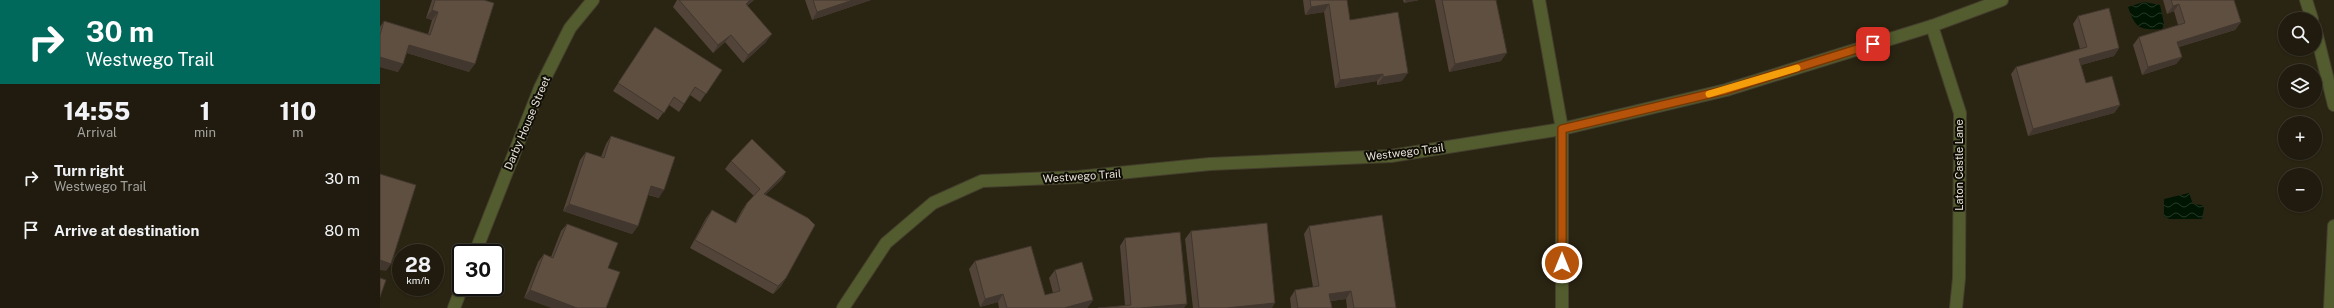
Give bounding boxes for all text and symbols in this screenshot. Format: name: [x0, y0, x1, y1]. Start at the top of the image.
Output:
map controls: [2278, 12, 2322, 212]
button: search: [2278, 12, 2322, 56]
text: 30 m: [86, 15, 154, 48]
icon: right: [20, 16, 72, 68]
pin: [1856, 27, 1890, 61]
icon: arrive: [1862, 33, 1884, 55]
text: Westwego Trail: [86, 49, 215, 70]
button: layers: [2278, 64, 2322, 108]
street label: Darby House Street: [502, 74, 552, 172]
text: 14:55: [64, 97, 130, 125]
text: 1: [200, 97, 210, 125]
text: 110: [280, 97, 316, 125]
button: +: [2278, 116, 2322, 160]
street label: Laton Castle Lane: [1953, 119, 1965, 211]
text: Arrival: [77, 125, 117, 140]
text: min: [194, 125, 216, 140]
text: m: [292, 125, 304, 140]
street label: Westwego Trail: [1365, 141, 1445, 163]
text: Turn right: [54, 162, 124, 179]
icon: right: [20, 167, 42, 189]
street label: Westwego Trail: [1042, 167, 1122, 185]
button: −: [2278, 168, 2322, 212]
text: 30 m: [325, 170, 360, 187]
text: Westwego Trail: [54, 179, 147, 194]
icon: arrive: [20, 219, 42, 241]
text: Arrive at destination: [54, 222, 199, 239]
text: 80 m: [325, 222, 360, 239]
position arrow: [1541, 242, 1583, 284]
speed limit sign: 30: [452, 244, 504, 296]
text: 28: [405, 253, 431, 277]
text: km/h: [406, 274, 430, 286]

